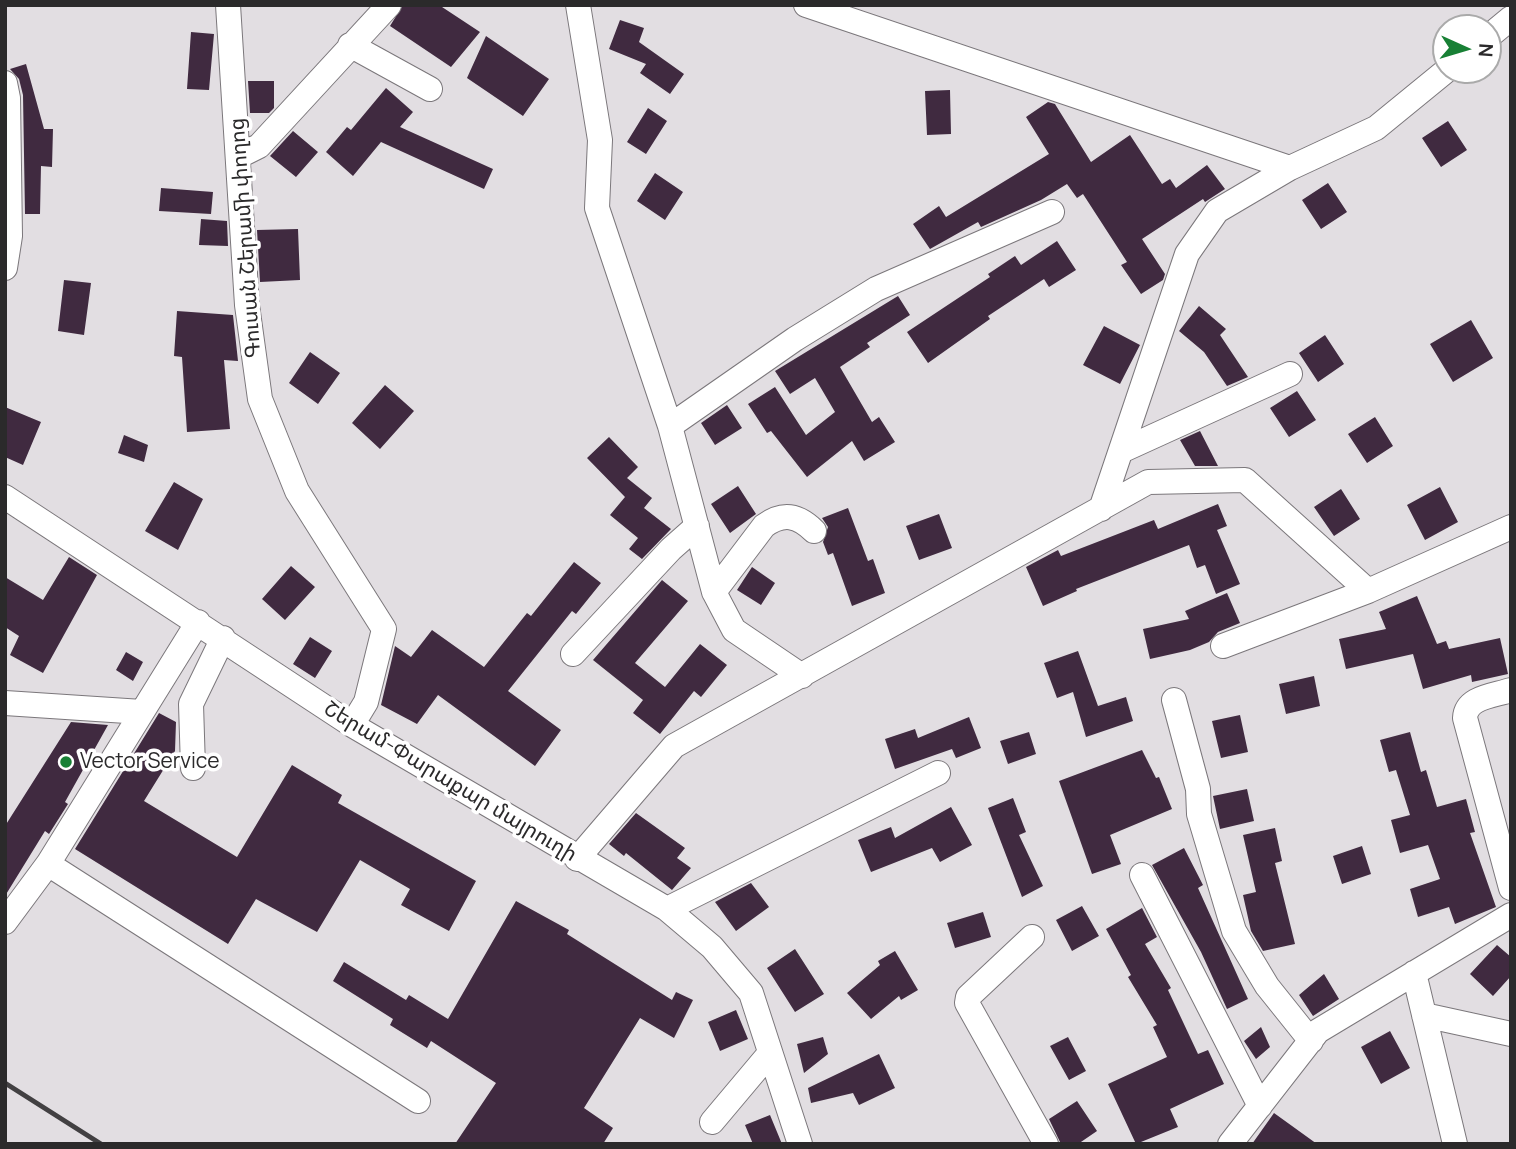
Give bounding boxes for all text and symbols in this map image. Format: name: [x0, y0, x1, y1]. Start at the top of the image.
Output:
north arrow: [1432, 14, 1502, 84]
text: N: [1473, 43, 1499, 58]
street label: Գուսան Շերամի փողոց: [225, 117, 267, 359]
street label: Շերամ-Փարաքար մայրուղի: [319, 696, 581, 868]
place label: Vector Service: [80, 749, 219, 775]
marker: Vector Service: [58, 754, 74, 770]

